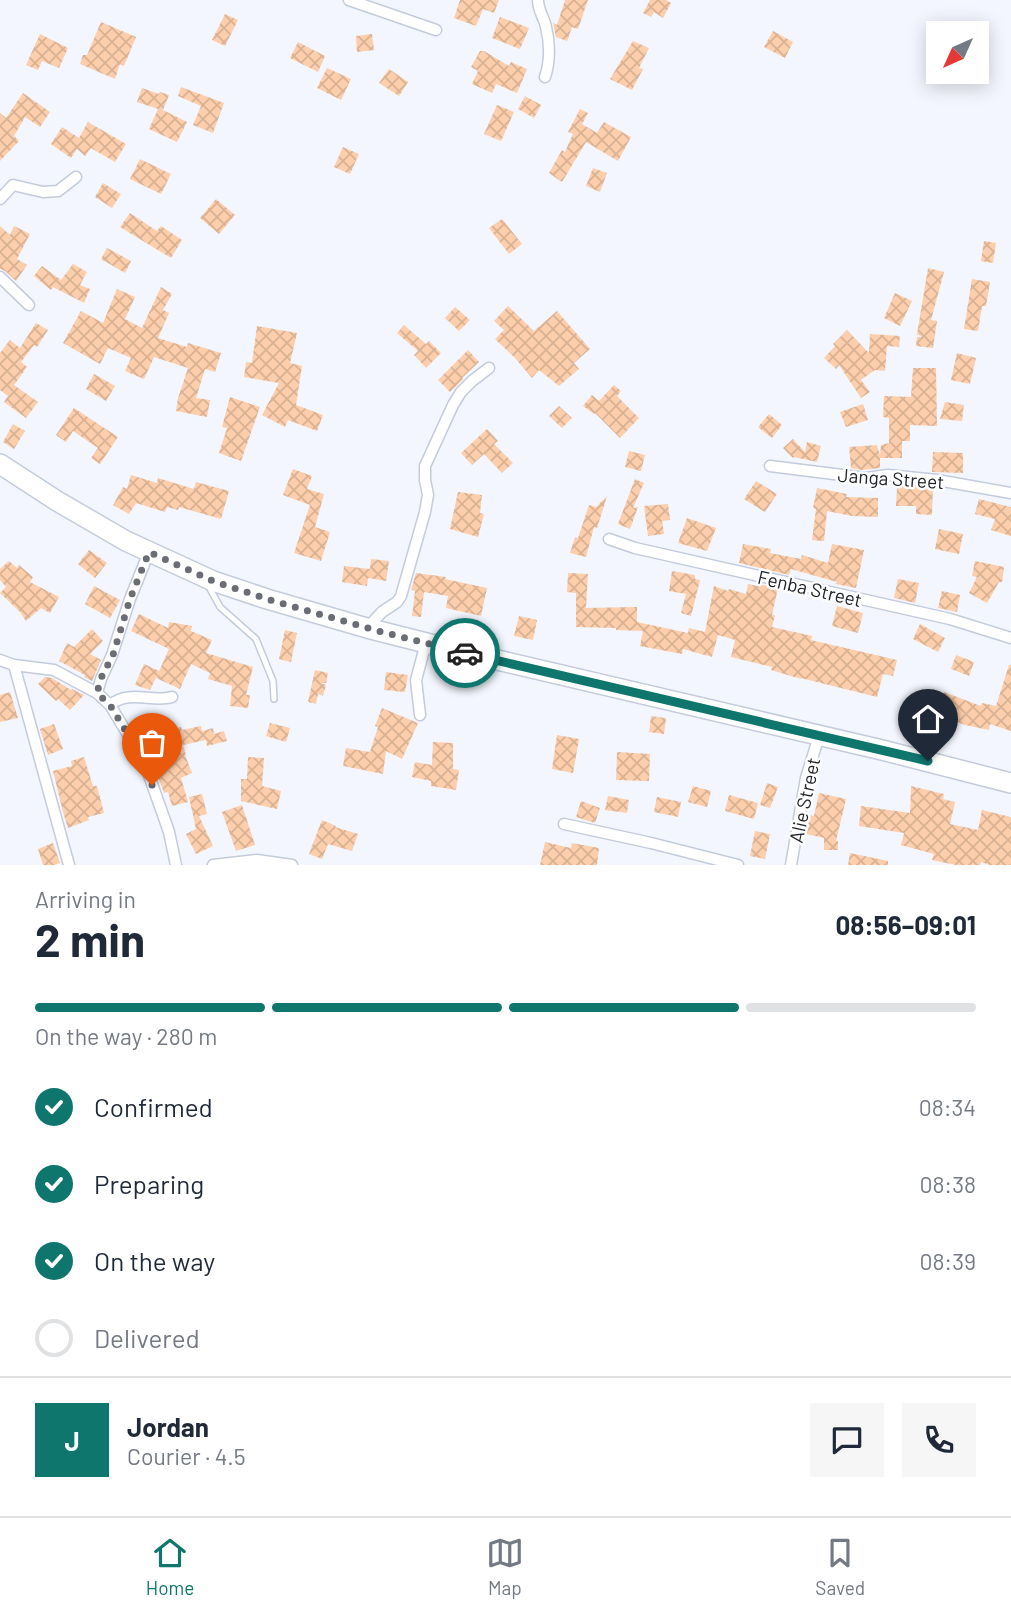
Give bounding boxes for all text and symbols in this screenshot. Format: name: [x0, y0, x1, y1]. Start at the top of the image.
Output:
north arrow: [926, 21, 989, 84]
map controls: [926, 21, 989, 84]
street label: Janga Street: [837, 463, 945, 493]
street label: Fenba Street: [756, 565, 864, 611]
courier: [430, 618, 500, 688]
icon: car: [446, 634, 484, 672]
pin: [898, 689, 958, 761]
icon: home: [909, 700, 947, 738]
pin: [122, 713, 182, 785]
icon: bag: [133, 724, 171, 762]
street label: Alie Street: [784, 755, 824, 845]
text: Arriving in: [35, 885, 136, 913]
text: 08:56–09:01: [835, 909, 976, 940]
text: 2 min: [35, 911, 145, 966]
text: On the way · 280 m: [35, 1022, 217, 1050]
icon: check: [35, 1088, 73, 1126]
text: Confirmed: [94, 1091, 213, 1122]
text: 08:34: [919, 1093, 976, 1121]
icon: check: [35, 1165, 73, 1203]
text: Preparing: [94, 1168, 204, 1199]
text: 08:38: [919, 1170, 976, 1198]
icon: check: [35, 1242, 73, 1280]
text: On the way: [94, 1245, 215, 1276]
text: 08:39: [919, 1247, 976, 1275]
text: Delivered: [94, 1322, 200, 1353]
button: chat: [810, 1403, 884, 1477]
button: phone: [902, 1403, 976, 1477]
text: Jordan: [127, 1411, 209, 1442]
text: J: [64, 1425, 80, 1456]
text: Courier · 4.5: [127, 1442, 246, 1470]
tab: Home: [146, 1534, 194, 1599]
tab: Map: [486, 1534, 524, 1599]
tab: Saved: [815, 1534, 865, 1599]

